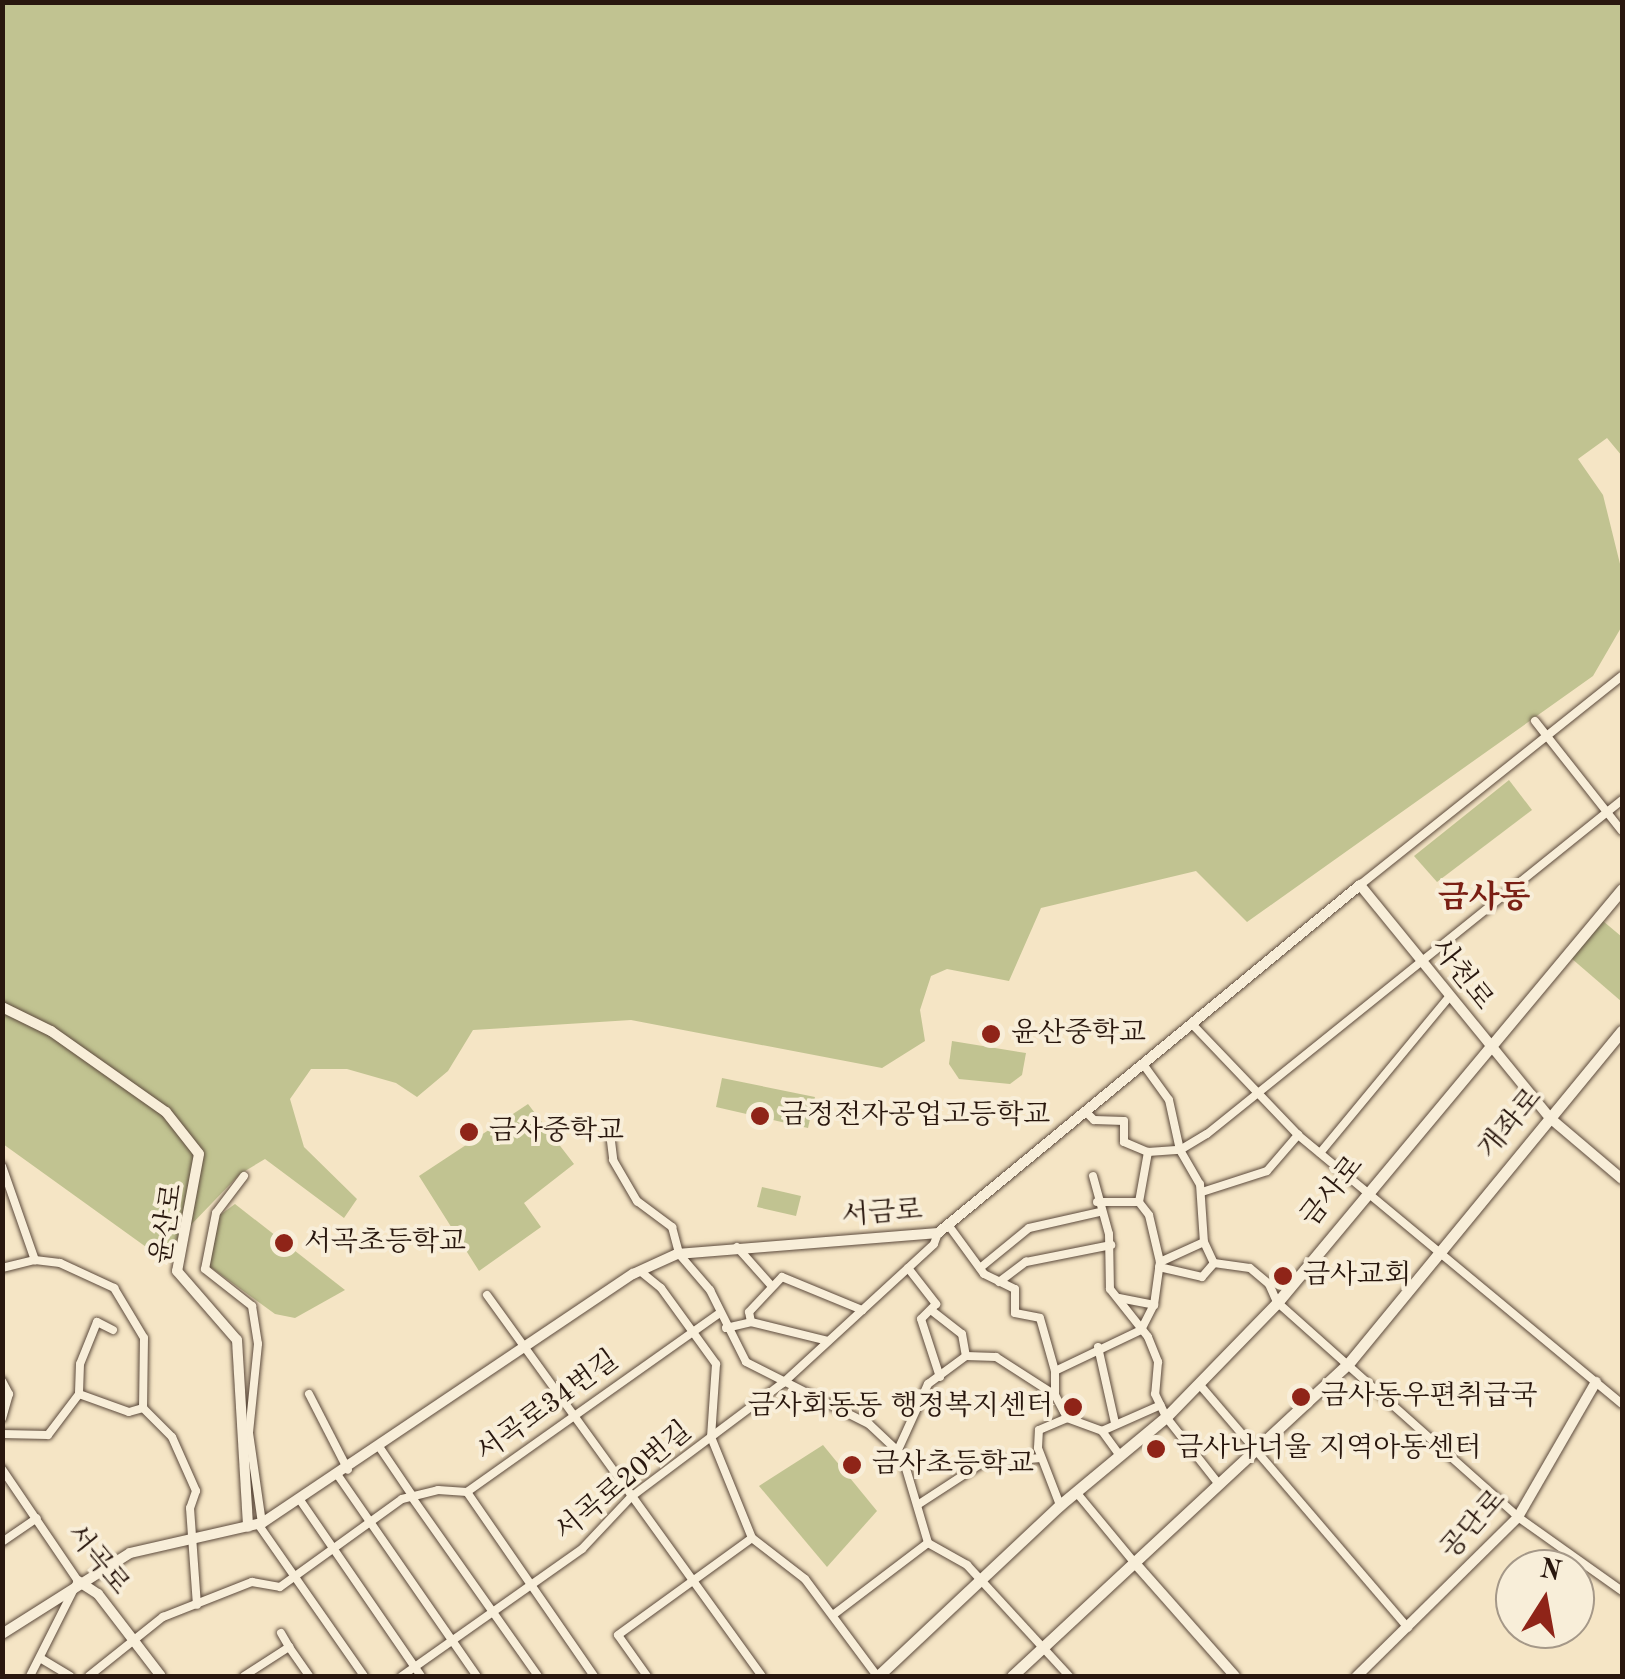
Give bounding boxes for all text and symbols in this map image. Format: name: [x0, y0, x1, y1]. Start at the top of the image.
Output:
district label: 금사동: [1438, 880, 1530, 918]
street label: 사천로: [1423, 933, 1499, 1017]
place label: 윤산중학교: [1011, 1017, 1146, 1051]
marker: 윤산중학교: [980, 1023, 1002, 1045]
street label: 개좌로: [1472, 1082, 1550, 1166]
place label: 금정전자공업고등학교: [780, 1099, 1050, 1133]
marker: 금정전자공업고등학교: [749, 1105, 771, 1127]
place label: 금사중학교: [489, 1115, 624, 1149]
marker: 금사중학교: [458, 1121, 480, 1143]
street label: 금사로: [1294, 1150, 1372, 1234]
street label: 윤산로: [145, 1181, 191, 1267]
street label: 서금로: [840, 1194, 924, 1234]
place label: 서곡초등학교: [304, 1226, 466, 1260]
marker: 서곡초등학교: [273, 1232, 295, 1254]
place label: 금사교회: [1303, 1259, 1411, 1293]
marker: 금사교회: [1272, 1265, 1294, 1287]
street label: 서곡로34번길: [470, 1344, 626, 1470]
place label: 금사동우편취급국: [1321, 1380, 1537, 1414]
marker: 금사동우편취급국: [1290, 1386, 1312, 1408]
place label: 금사회동동 행정복지센터: [748, 1390, 1053, 1424]
marker: 금사회동동 행정복지센터: [1062, 1396, 1084, 1418]
street label: 서곡로20번길: [549, 1415, 699, 1549]
place label: 금사나너울 지역아동센터: [1176, 1432, 1481, 1466]
marker: 금사나너울 지역아동센터: [1145, 1438, 1167, 1460]
place label: 금사초등학교: [872, 1448, 1034, 1482]
marker: 금사초등학교: [841, 1454, 863, 1476]
street label: 공단로: [1434, 1484, 1514, 1566]
street label: 서곡로: [58, 1518, 136, 1602]
north arrow: [1495, 1549, 1595, 1649]
text: N: [1537, 1556, 1564, 1587]

